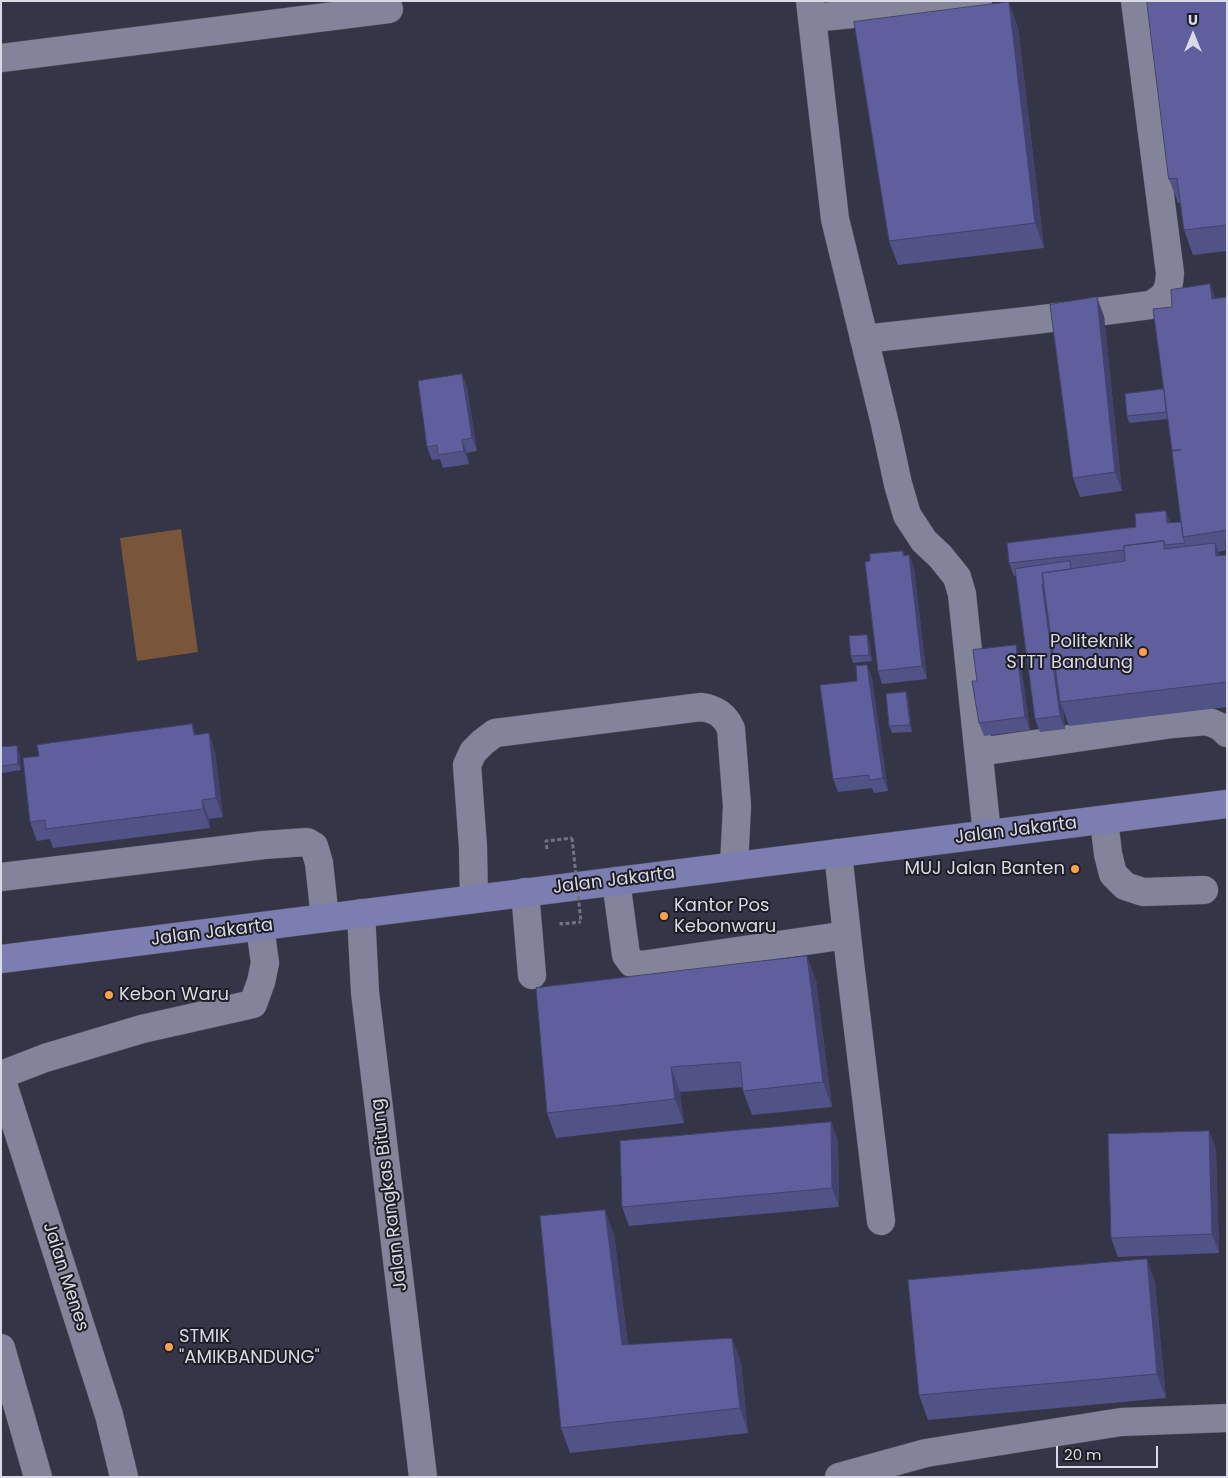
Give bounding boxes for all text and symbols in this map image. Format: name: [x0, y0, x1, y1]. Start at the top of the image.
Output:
north arrow: [1168, 10, 1218, 60]
text: U: [1188, 10, 1198, 30]
place label: Politeknik STTT Bandung: [1006, 631, 1133, 674]
marker: Politeknik STTT Bandung: [1137, 646, 1149, 658]
street label: Jalan Jakarta: [954, 813, 1078, 849]
place label: MUJ Jalan Banten: [904, 858, 1065, 880]
street label: Jalan Jakarta: [552, 863, 676, 899]
marker: MUJ Jalan Banten: [1069, 863, 1081, 875]
place label: Kantor Pos Kebonwaru: [674, 895, 776, 938]
marker: Kantor Pos Kebonwaru: [658, 910, 670, 922]
street label: Jalan Jakarta: [150, 915, 274, 951]
place label: Kebon Waru: [119, 984, 229, 1006]
marker: Kebon Waru: [103, 989, 115, 1001]
street label: Jalan Rangkas Bitung: [367, 1097, 413, 1293]
street label: Jalan Menes: [37, 1220, 93, 1334]
place label: STMIK "AMIKBANDUNG": [179, 1326, 320, 1368]
marker: STMIK "AMIKBANDUNG": [163, 1341, 175, 1353]
scale bar: [1058, 1436, 1160, 1468]
text: 20 m: [1064, 1444, 1102, 1465]

